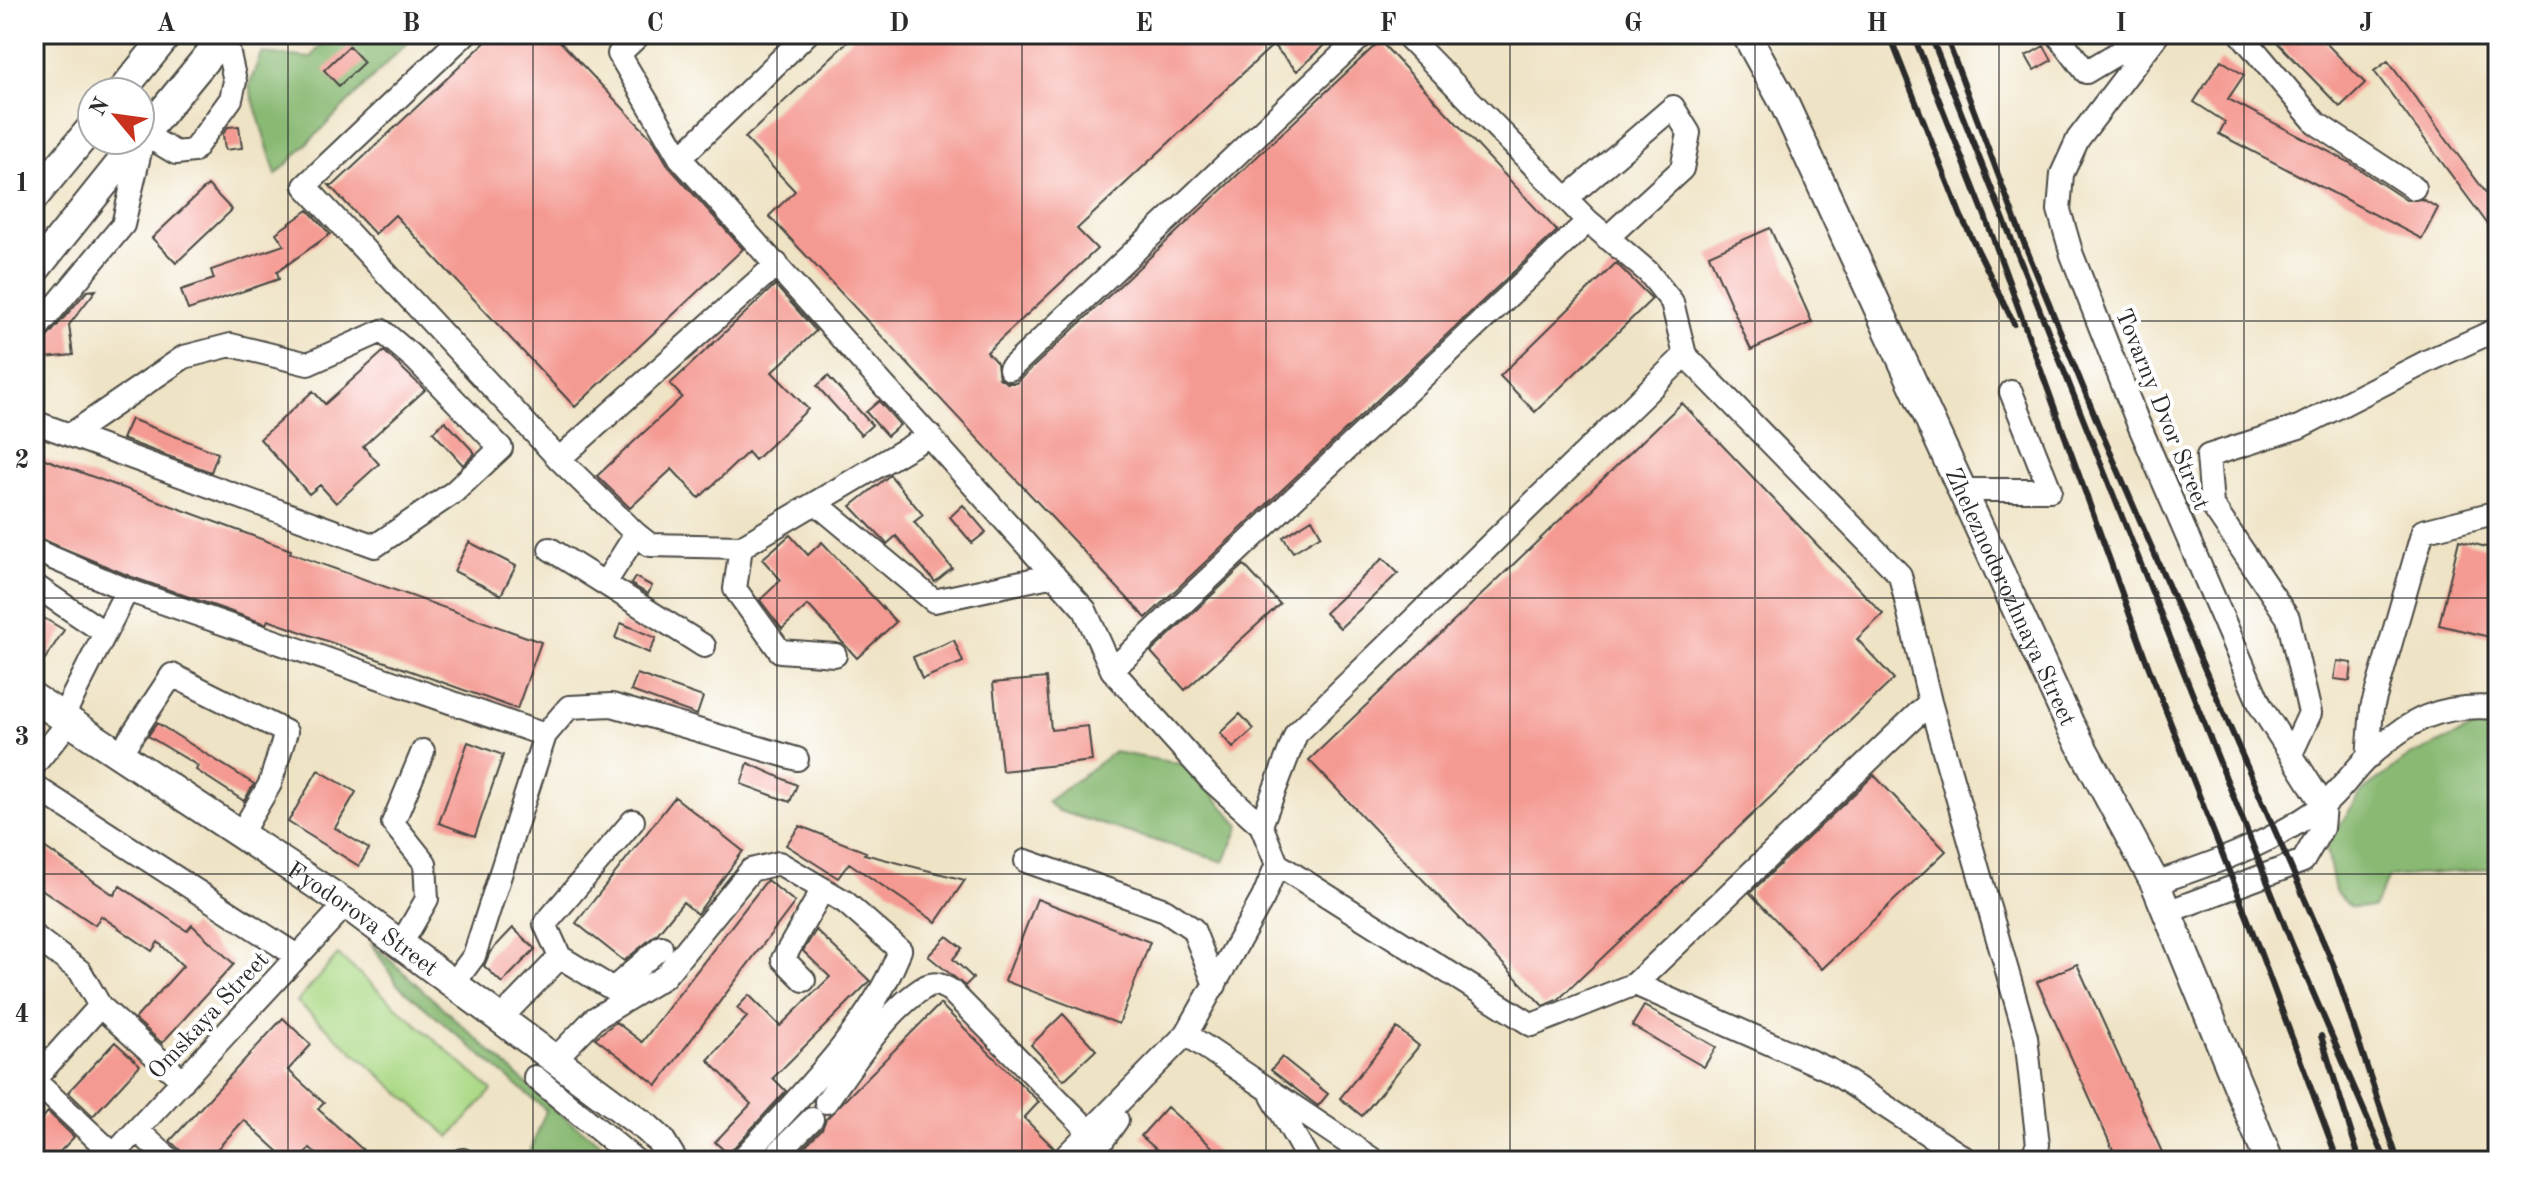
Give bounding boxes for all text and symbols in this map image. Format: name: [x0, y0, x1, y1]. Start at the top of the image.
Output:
text: A: [156, 11, 176, 37]
text: B: [402, 11, 420, 37]
text: C: [646, 11, 664, 37]
text: D: [889, 11, 909, 37]
text: E: [1135, 11, 1153, 37]
text: F: [1379, 11, 1397, 37]
text: G: [1624, 11, 1642, 37]
text: H: [1866, 11, 1888, 37]
text: I: [2115, 11, 2127, 37]
text: J: [2359, 11, 2373, 37]
north arrow: [76, 76, 156, 156]
text: N: [87, 94, 114, 120]
text: 1: [14, 171, 30, 197]
street label: Tovarny Dvor Street: [2110, 306, 2213, 514]
text: 2: [14, 448, 30, 474]
street label: Zheleznodorozhnaya Street: [1939, 465, 2079, 730]
text: 3: [14, 725, 30, 751]
street label: Fyodorova Street: [282, 859, 442, 982]
street label: Omskaya Street: [145, 948, 274, 1085]
text: 4: [14, 1002, 30, 1028]

